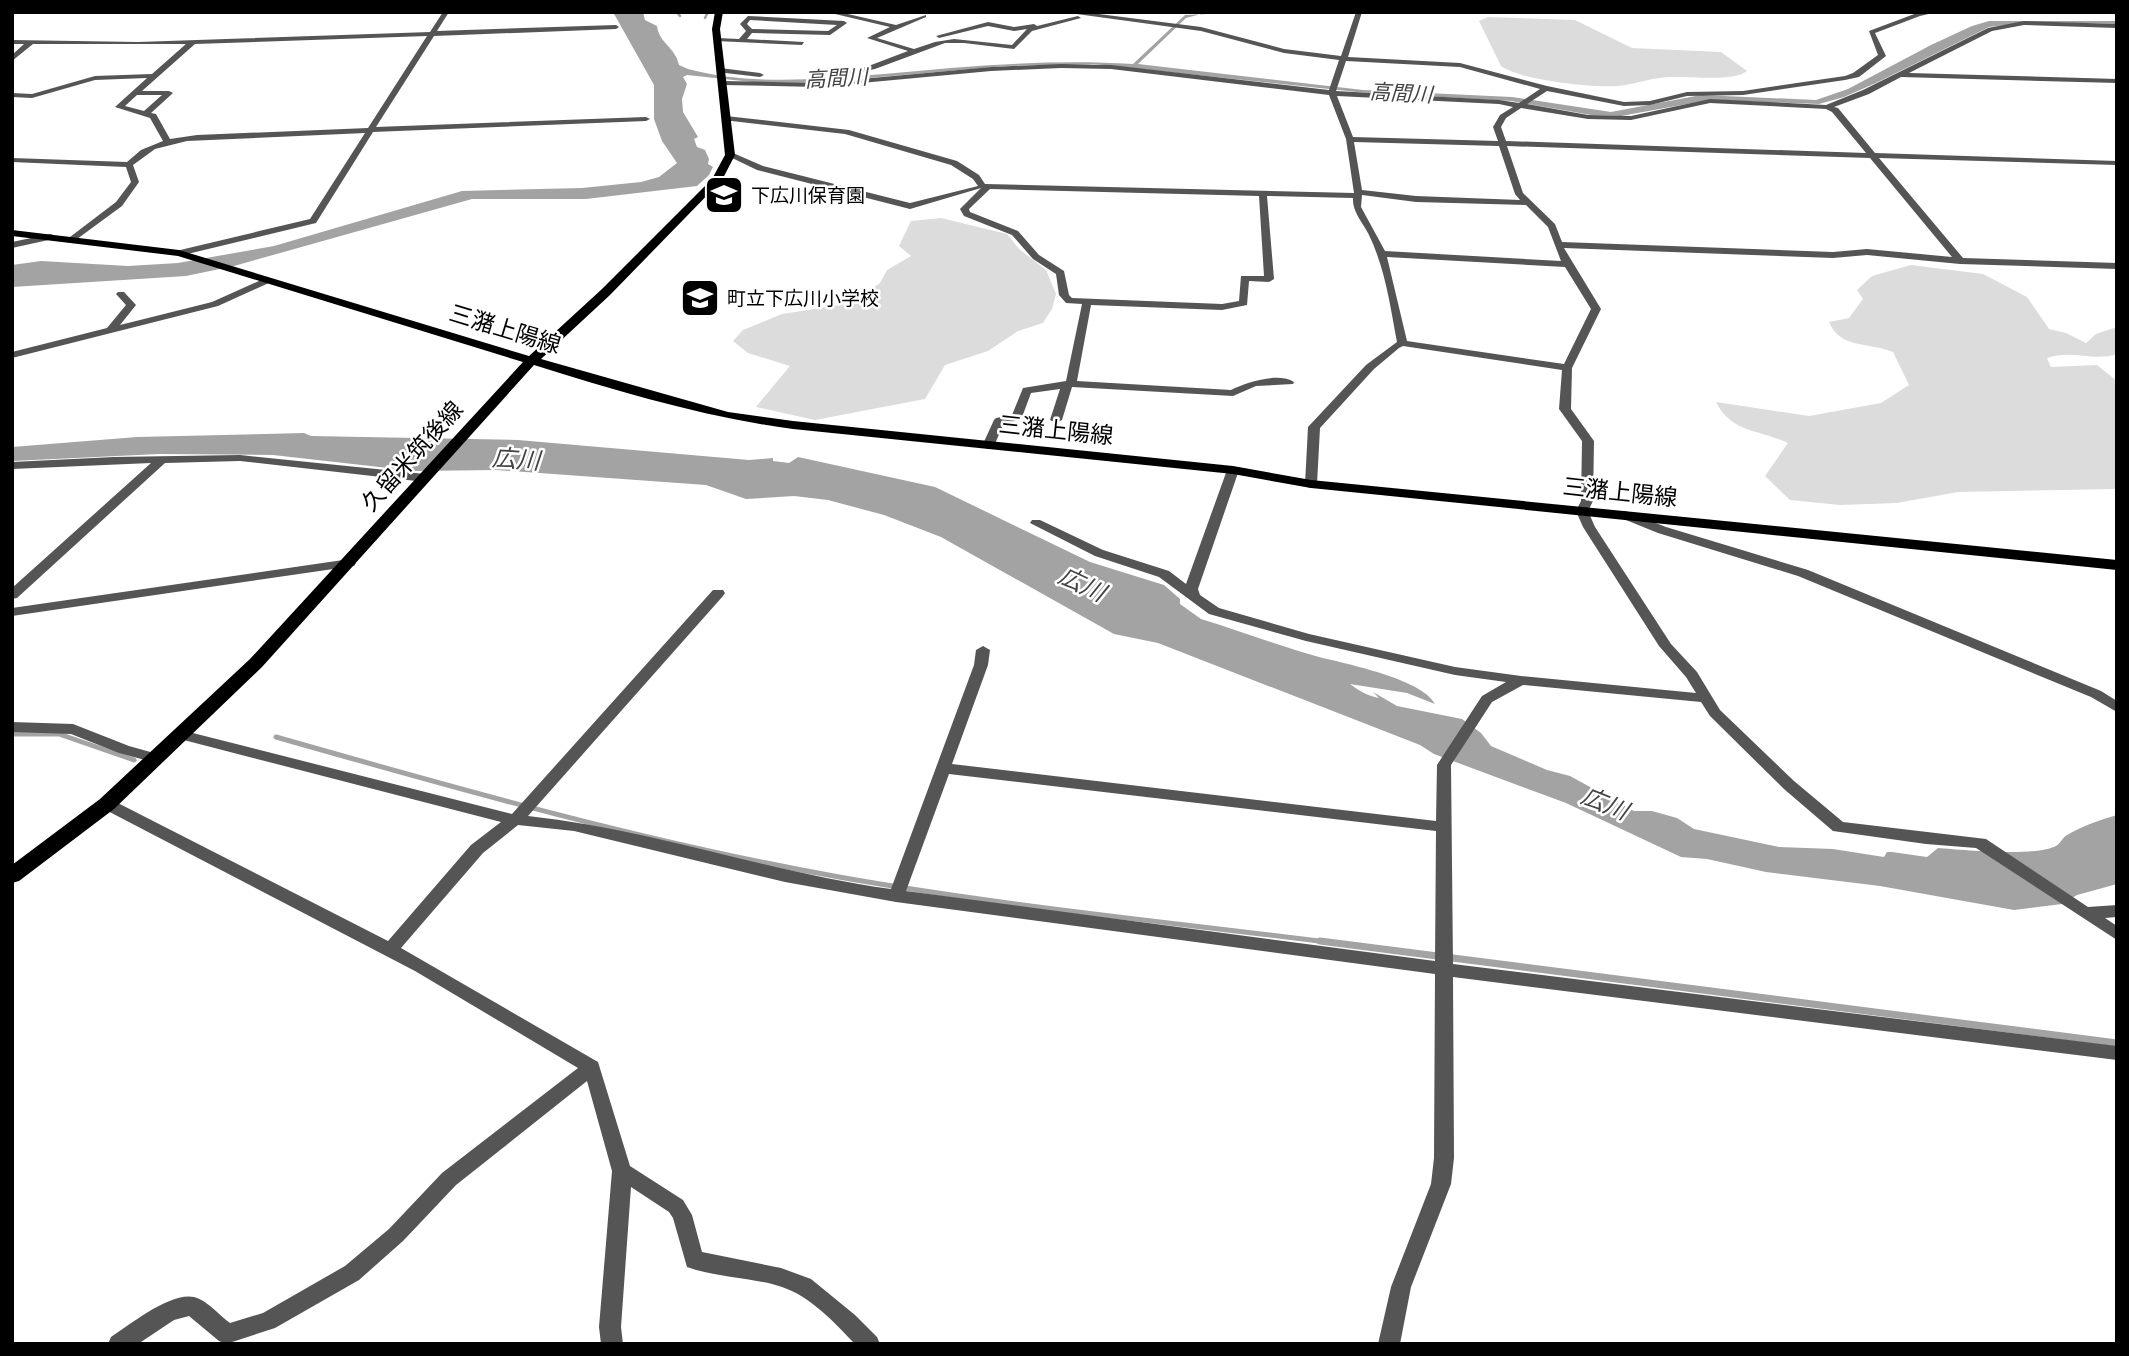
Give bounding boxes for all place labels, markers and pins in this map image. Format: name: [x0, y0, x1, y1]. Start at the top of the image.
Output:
school or university icon: 下広川保育園: [703, 174, 745, 216]
place label: 下広川保育園: [751, 183, 865, 208]
school or university icon: 町立下広川小学校: [679, 277, 721, 319]
place label: 町立下広川小学校: [727, 286, 879, 311]

